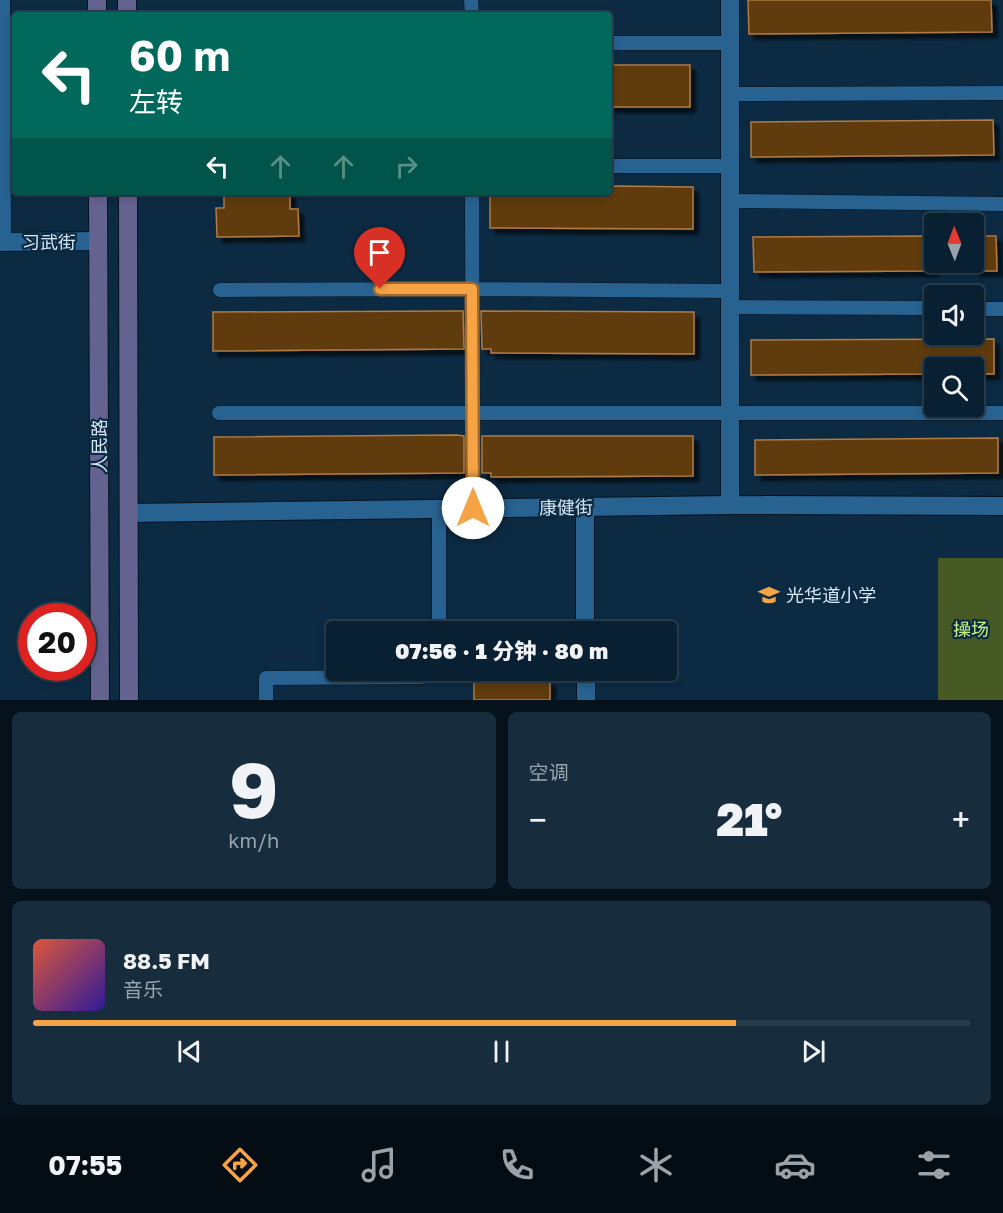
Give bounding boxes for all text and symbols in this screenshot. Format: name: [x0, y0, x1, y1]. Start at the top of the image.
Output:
text: 60 m: [129, 30, 230, 80]
icon: left: [30, 36, 108, 114]
text: 左转: [129, 86, 183, 118]
icon: left: [201, 150, 234, 183]
icon: ahead: [264, 150, 297, 183]
icon: ahead: [327, 150, 360, 183]
icon: right: [390, 150, 423, 183]
north arrow: [924, 213, 984, 273]
map controls: [924, 213, 984, 417]
pin: [354, 227, 405, 289]
street label: 习武街: [22, 231, 76, 253]
icon: arrive: [363, 236, 396, 269]
button: sound: [924, 285, 984, 345]
button: search: [924, 357, 984, 417]
street label: 人民路: [88, 419, 110, 473]
position arrow: [441, 476, 505, 540]
street label: 康健街: [539, 496, 593, 518]
school or university icon: 光华道小学: [757, 583, 781, 607]
place label: 光华道小学: [786, 584, 876, 606]
speed limit sign: 20: [18, 603, 96, 681]
park label: 操场: [953, 618, 989, 640]
text: 07:56 · 1 分钟 · 80 m: [395, 637, 608, 664]
text: 9: [229, 742, 279, 835]
text: 空调: [529, 760, 569, 784]
text: 21°: [716, 792, 782, 846]
text: −: [529, 800, 547, 839]
text: +: [952, 800, 970, 839]
text: km/h: [228, 828, 279, 852]
text: 88.5 FM: [123, 947, 210, 974]
text: 音乐: [123, 977, 163, 1001]
icon: previous: [173, 1035, 206, 1068]
icon: pause: [485, 1035, 518, 1068]
icon: next: [797, 1035, 830, 1068]
icon: directions: [219, 1144, 261, 1186]
icon: music: [358, 1144, 400, 1186]
icon: phone: [496, 1144, 538, 1186]
icon: climate: [635, 1144, 677, 1186]
icon: car: [774, 1144, 816, 1186]
icon: filters: [913, 1144, 955, 1186]
text: 07:55: [48, 1149, 122, 1181]

